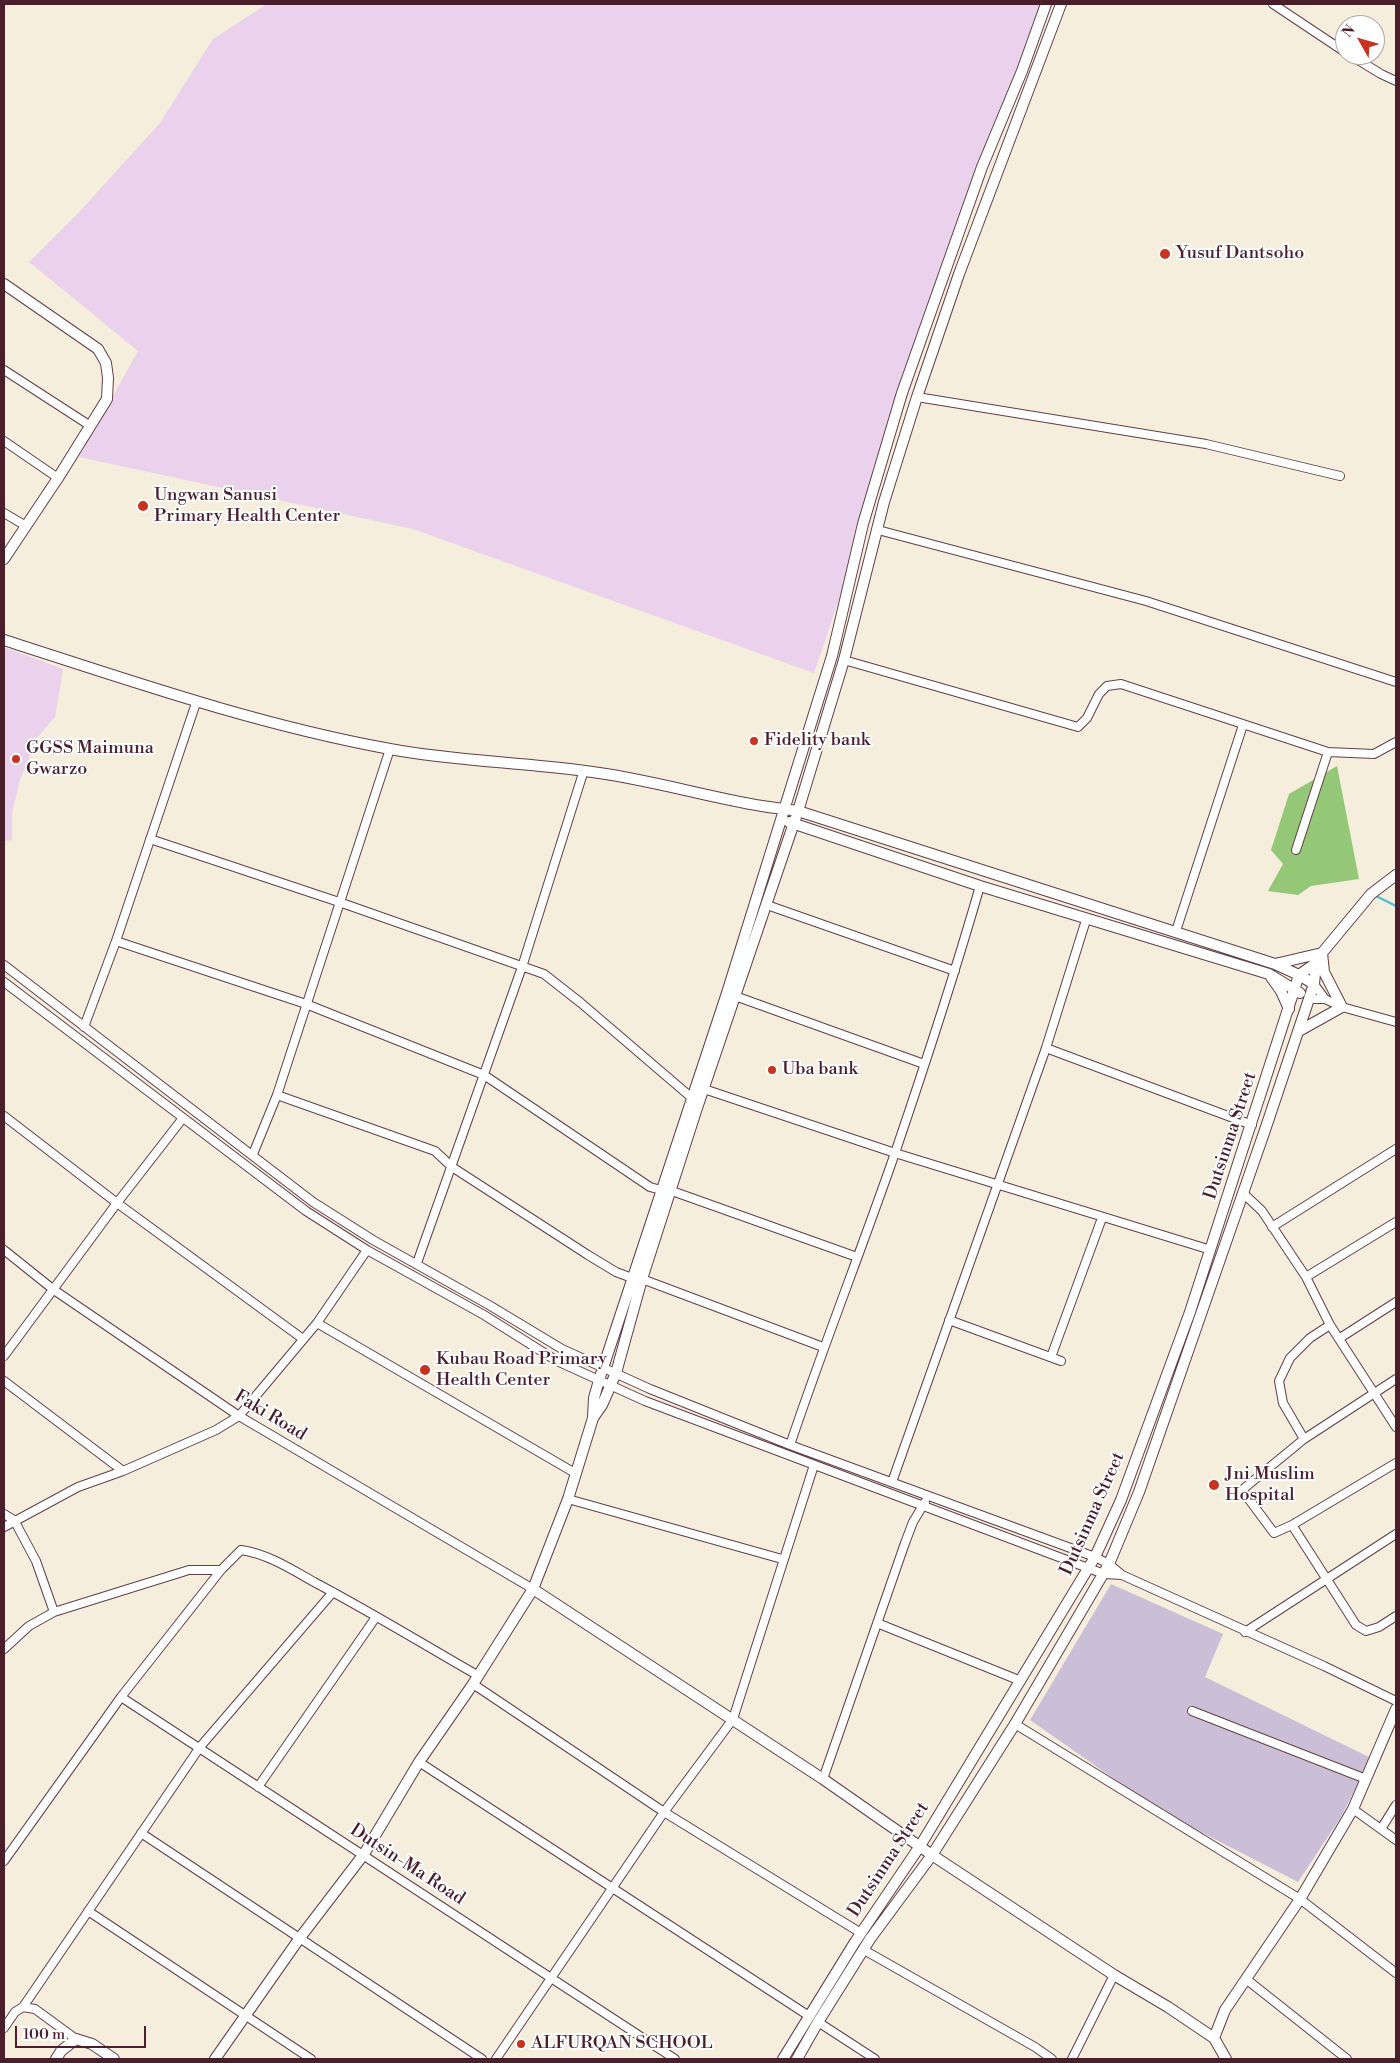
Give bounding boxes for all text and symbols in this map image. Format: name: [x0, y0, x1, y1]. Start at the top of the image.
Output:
north arrow: [1335, 15, 1385, 65]
text: N: [1338, 21, 1359, 41]
place label: Yusuf Dantsoho: [1176, 243, 1304, 265]
marker: Yusuf Dantsoho: [1158, 247, 1172, 261]
place label: Ungwan Sanusi Primary Health Center: [154, 485, 340, 528]
marker: Ungwan Sanusi Primary Health Center: [136, 499, 150, 513]
place label: Fidelity bank: [764, 730, 870, 752]
marker: Fidelity bank: [748, 735, 760, 747]
place label: GGSS Maimuna Gwarzo: [26, 738, 154, 781]
marker: GGSS Maimuna Gwarzo: [10, 753, 22, 765]
place label: Uba bank: [782, 1059, 858, 1081]
marker: Uba bank: [766, 1064, 778, 1076]
street label: Dutsinma Street: [1200, 1070, 1262, 1202]
place label: Kubau Road Primary Health Center: [436, 1349, 607, 1392]
marker: Kubau Road Primary Health Center: [418, 1363, 432, 1377]
street label: Faki Road: [230, 1386, 310, 1446]
street label: Dutsinma Street: [1056, 1449, 1130, 1579]
place label: Jni Muslim Hospital: [1225, 1464, 1315, 1506]
marker: Jni Muslim Hospital: [1207, 1478, 1221, 1492]
street label: Dutsinma Street: [844, 1798, 934, 1922]
street label: Dutsin-Ma Road: [345, 1820, 469, 1910]
scale bar: [18, 2016, 149, 2048]
text: 100 m: [23, 2025, 65, 2044]
place label: ALFURQAN SCHOOL: [531, 2033, 713, 2055]
marker: ALFURQAN SCHOOL: [515, 2038, 527, 2050]

